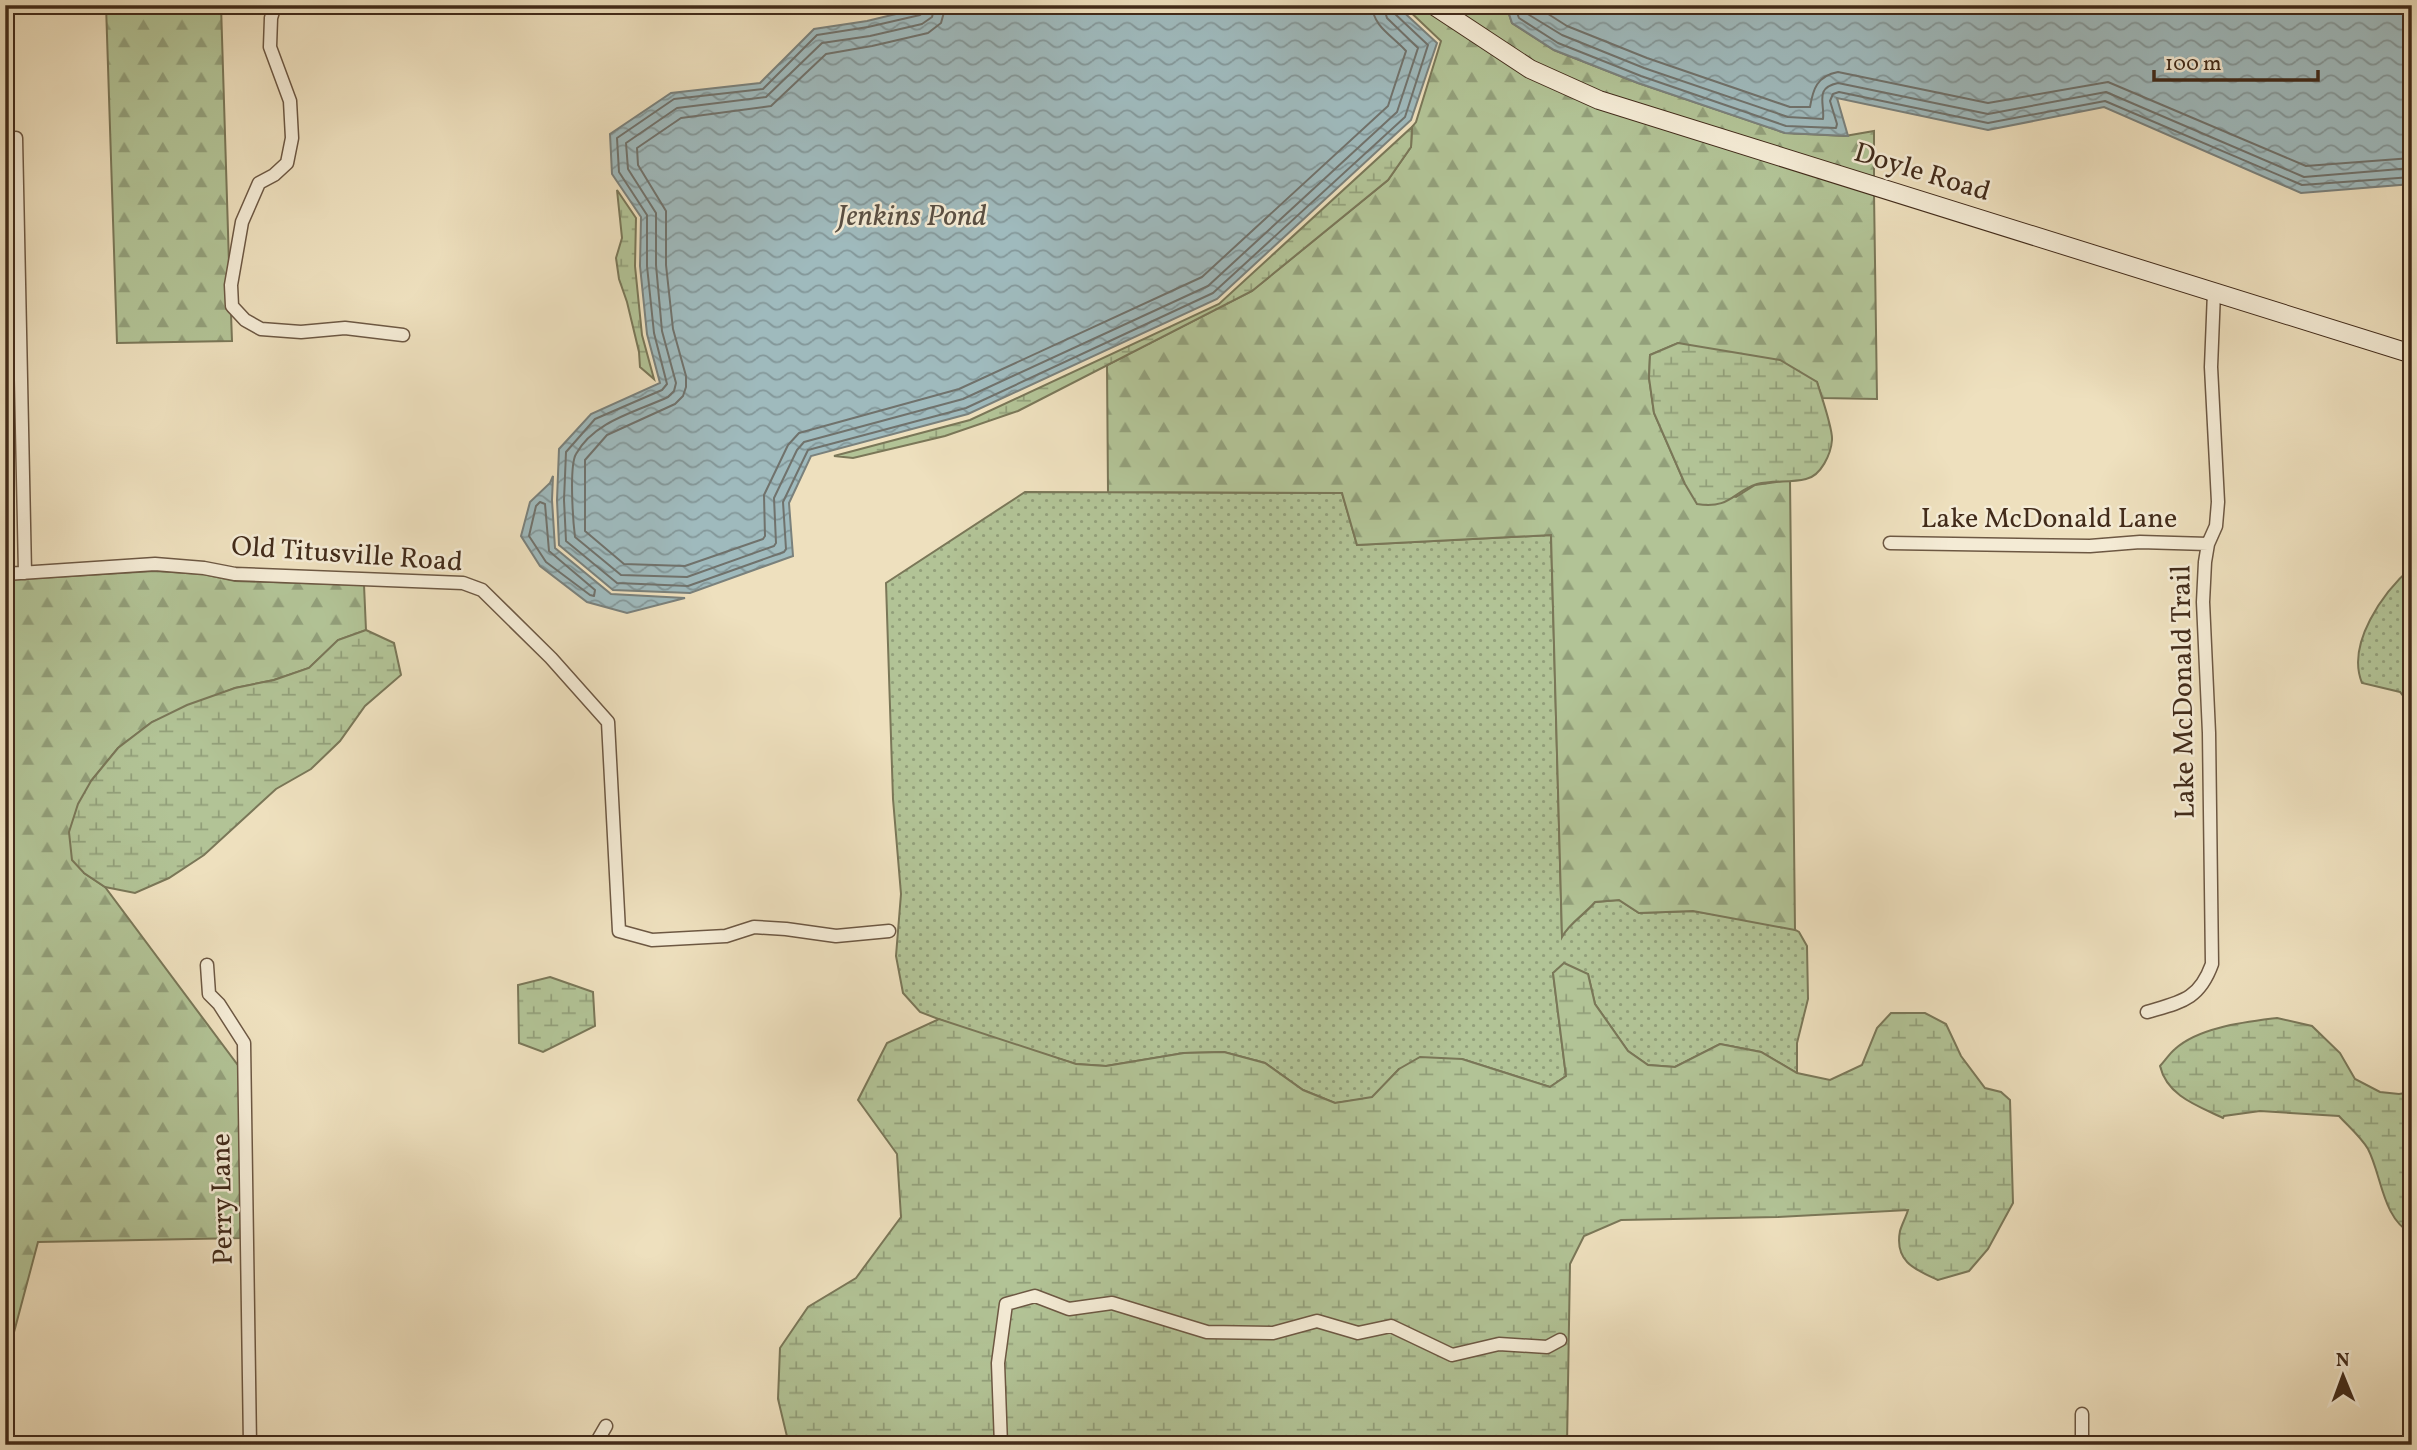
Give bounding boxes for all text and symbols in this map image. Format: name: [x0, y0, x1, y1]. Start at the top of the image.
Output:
scale bar: [2154, 38, 2319, 82]
text: 100 m: [2165, 50, 2222, 79]
street label: Doyle Road: [1849, 134, 1995, 212]
water label: Jenkins Pond: [834, 196, 987, 238]
street label: Lake McDonald Lane: [1921, 500, 2177, 539]
street label: Old Titusville Road: [230, 527, 464, 583]
street label: Lake McDonald Trail: [2162, 565, 2206, 819]
street label: Perry Lane: [202, 1133, 244, 1265]
north arrow: [2308, 1342, 2378, 1412]
text: N: [2336, 1348, 2350, 1374]

